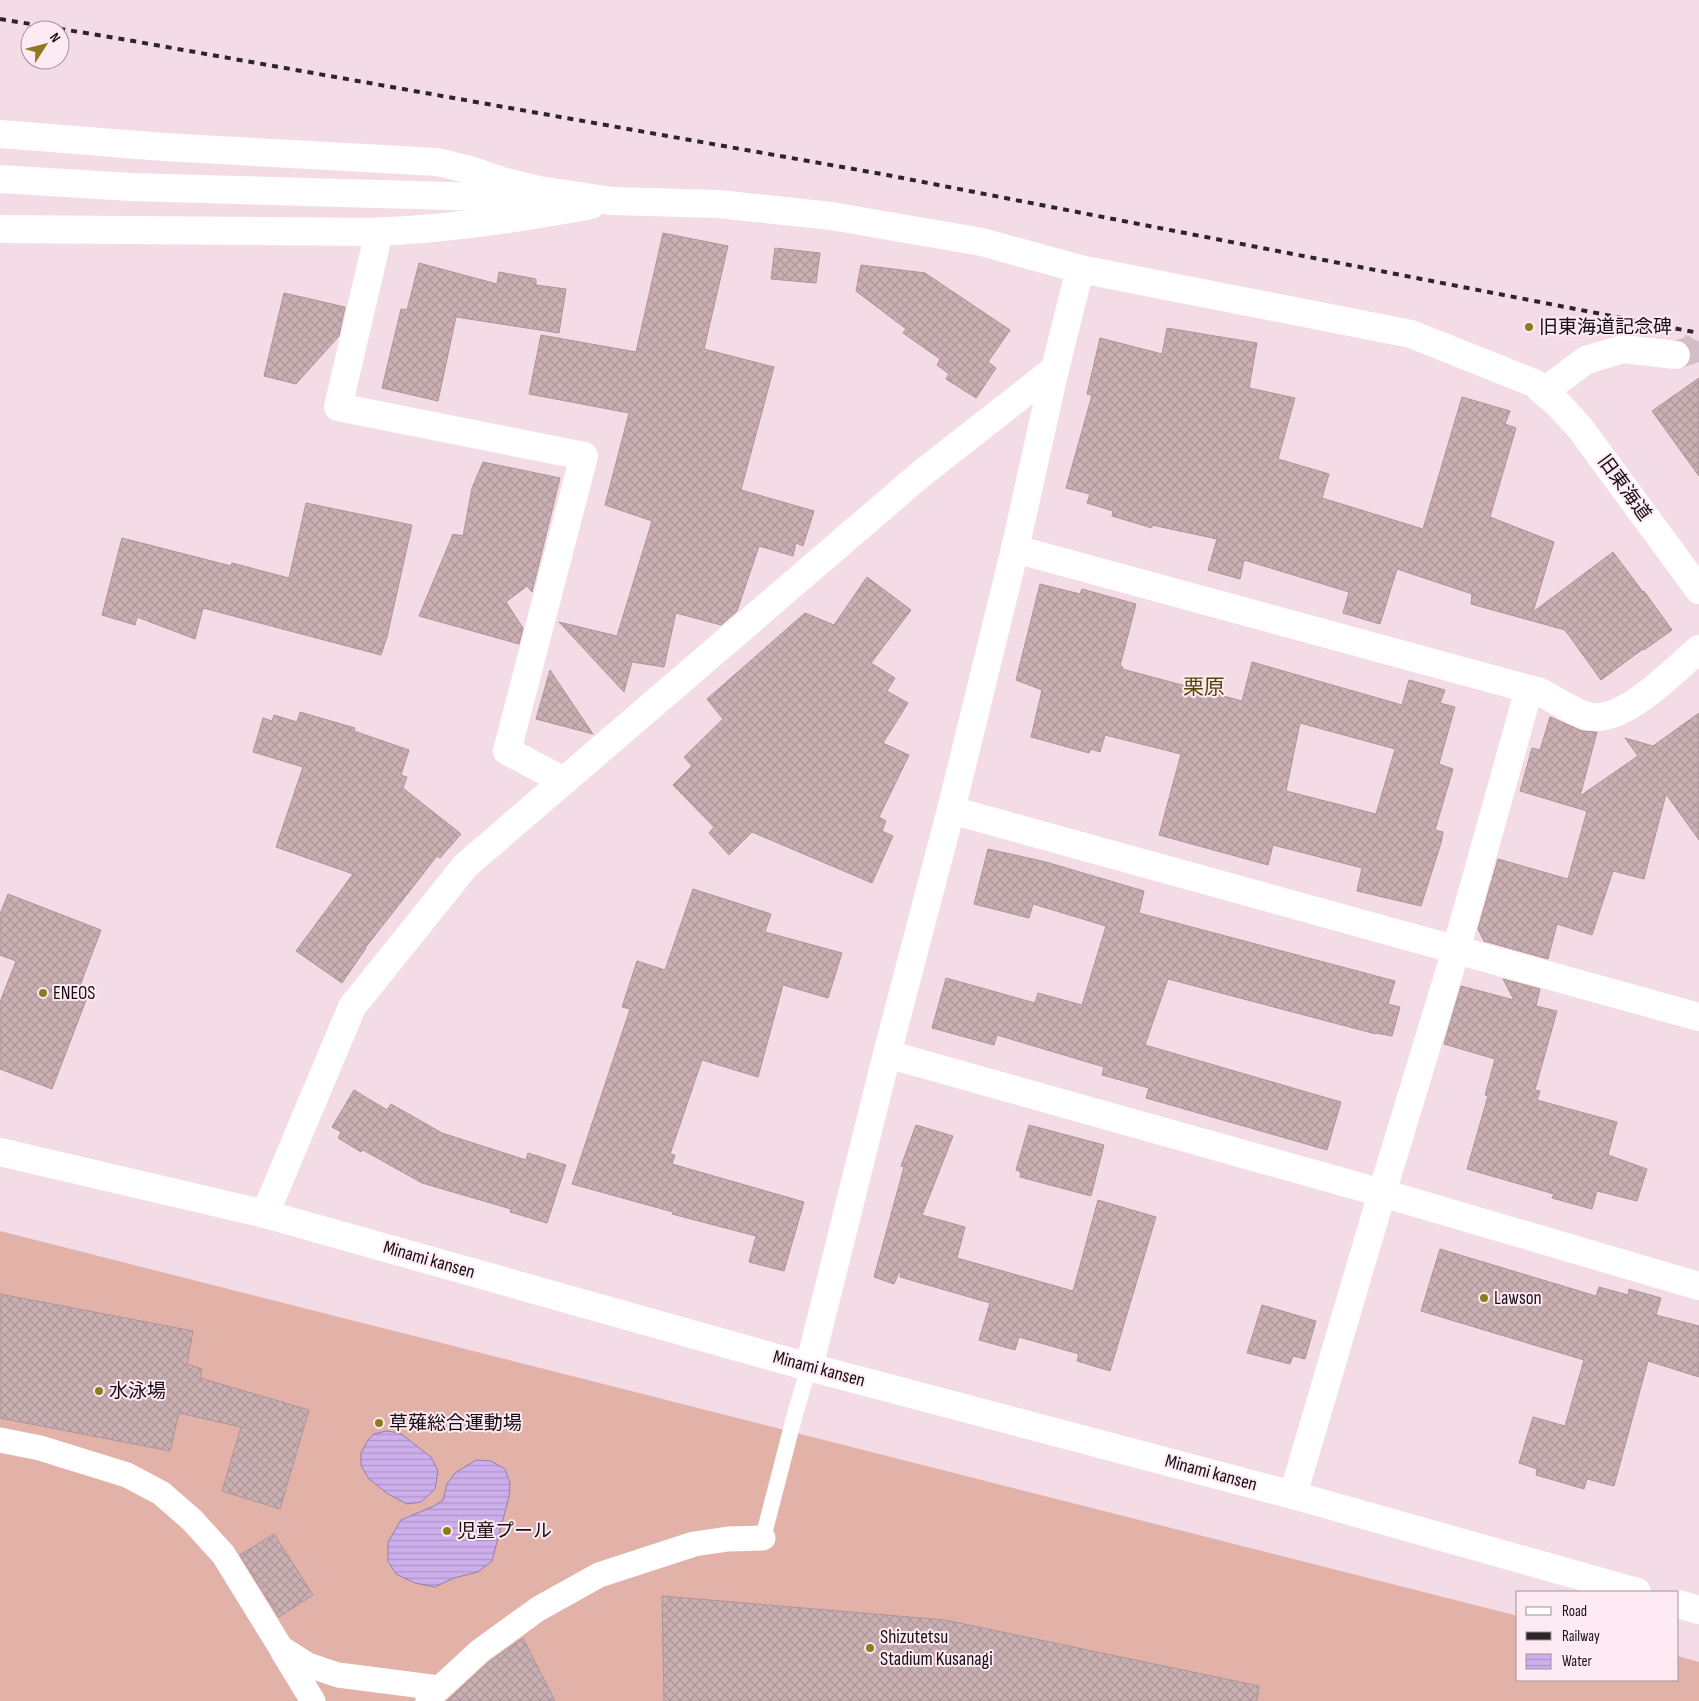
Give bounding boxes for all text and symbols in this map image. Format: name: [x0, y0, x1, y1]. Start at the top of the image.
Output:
north arrow: [20, 20, 70, 70]
text: N: [46, 30, 64, 46]
place label: 旧東海道記念碑: [1539, 316, 1672, 339]
marker: 旧東海道記念碑: [1523, 321, 1535, 333]
street label: 旧東海道: [1592, 450, 1656, 526]
district label: 栗原: [1183, 675, 1225, 700]
place label: ENEOS: [53, 982, 95, 1005]
marker: ENEOS: [37, 987, 49, 999]
street label: Minami kansen: [380, 1236, 478, 1284]
place label: Lawson: [1494, 1287, 1542, 1310]
marker: Lawson: [1478, 1292, 1490, 1304]
street label: Minami kansen: [770, 1346, 868, 1392]
place label: 水泳場: [109, 1380, 166, 1403]
marker: 水泳場: [93, 1385, 105, 1397]
place label: 草薙総合運動場: [389, 1412, 522, 1435]
marker: 草薙総合運動場: [373, 1417, 385, 1429]
street label: Minami kansen: [1162, 1450, 1260, 1496]
place label: 児童プール: [457, 1520, 552, 1543]
marker: 児童プール: [441, 1525, 453, 1537]
legend: [1516, 1591, 1679, 1681]
text: Road: [1562, 1602, 1587, 1621]
place label: Shizutetsu Stadium Kusanagi: [880, 1626, 993, 1671]
text: Railway: [1562, 1627, 1600, 1646]
marker: Shizutetsu Stadium Kusanagi: [864, 1642, 876, 1654]
text: Water: [1562, 1652, 1593, 1671]

